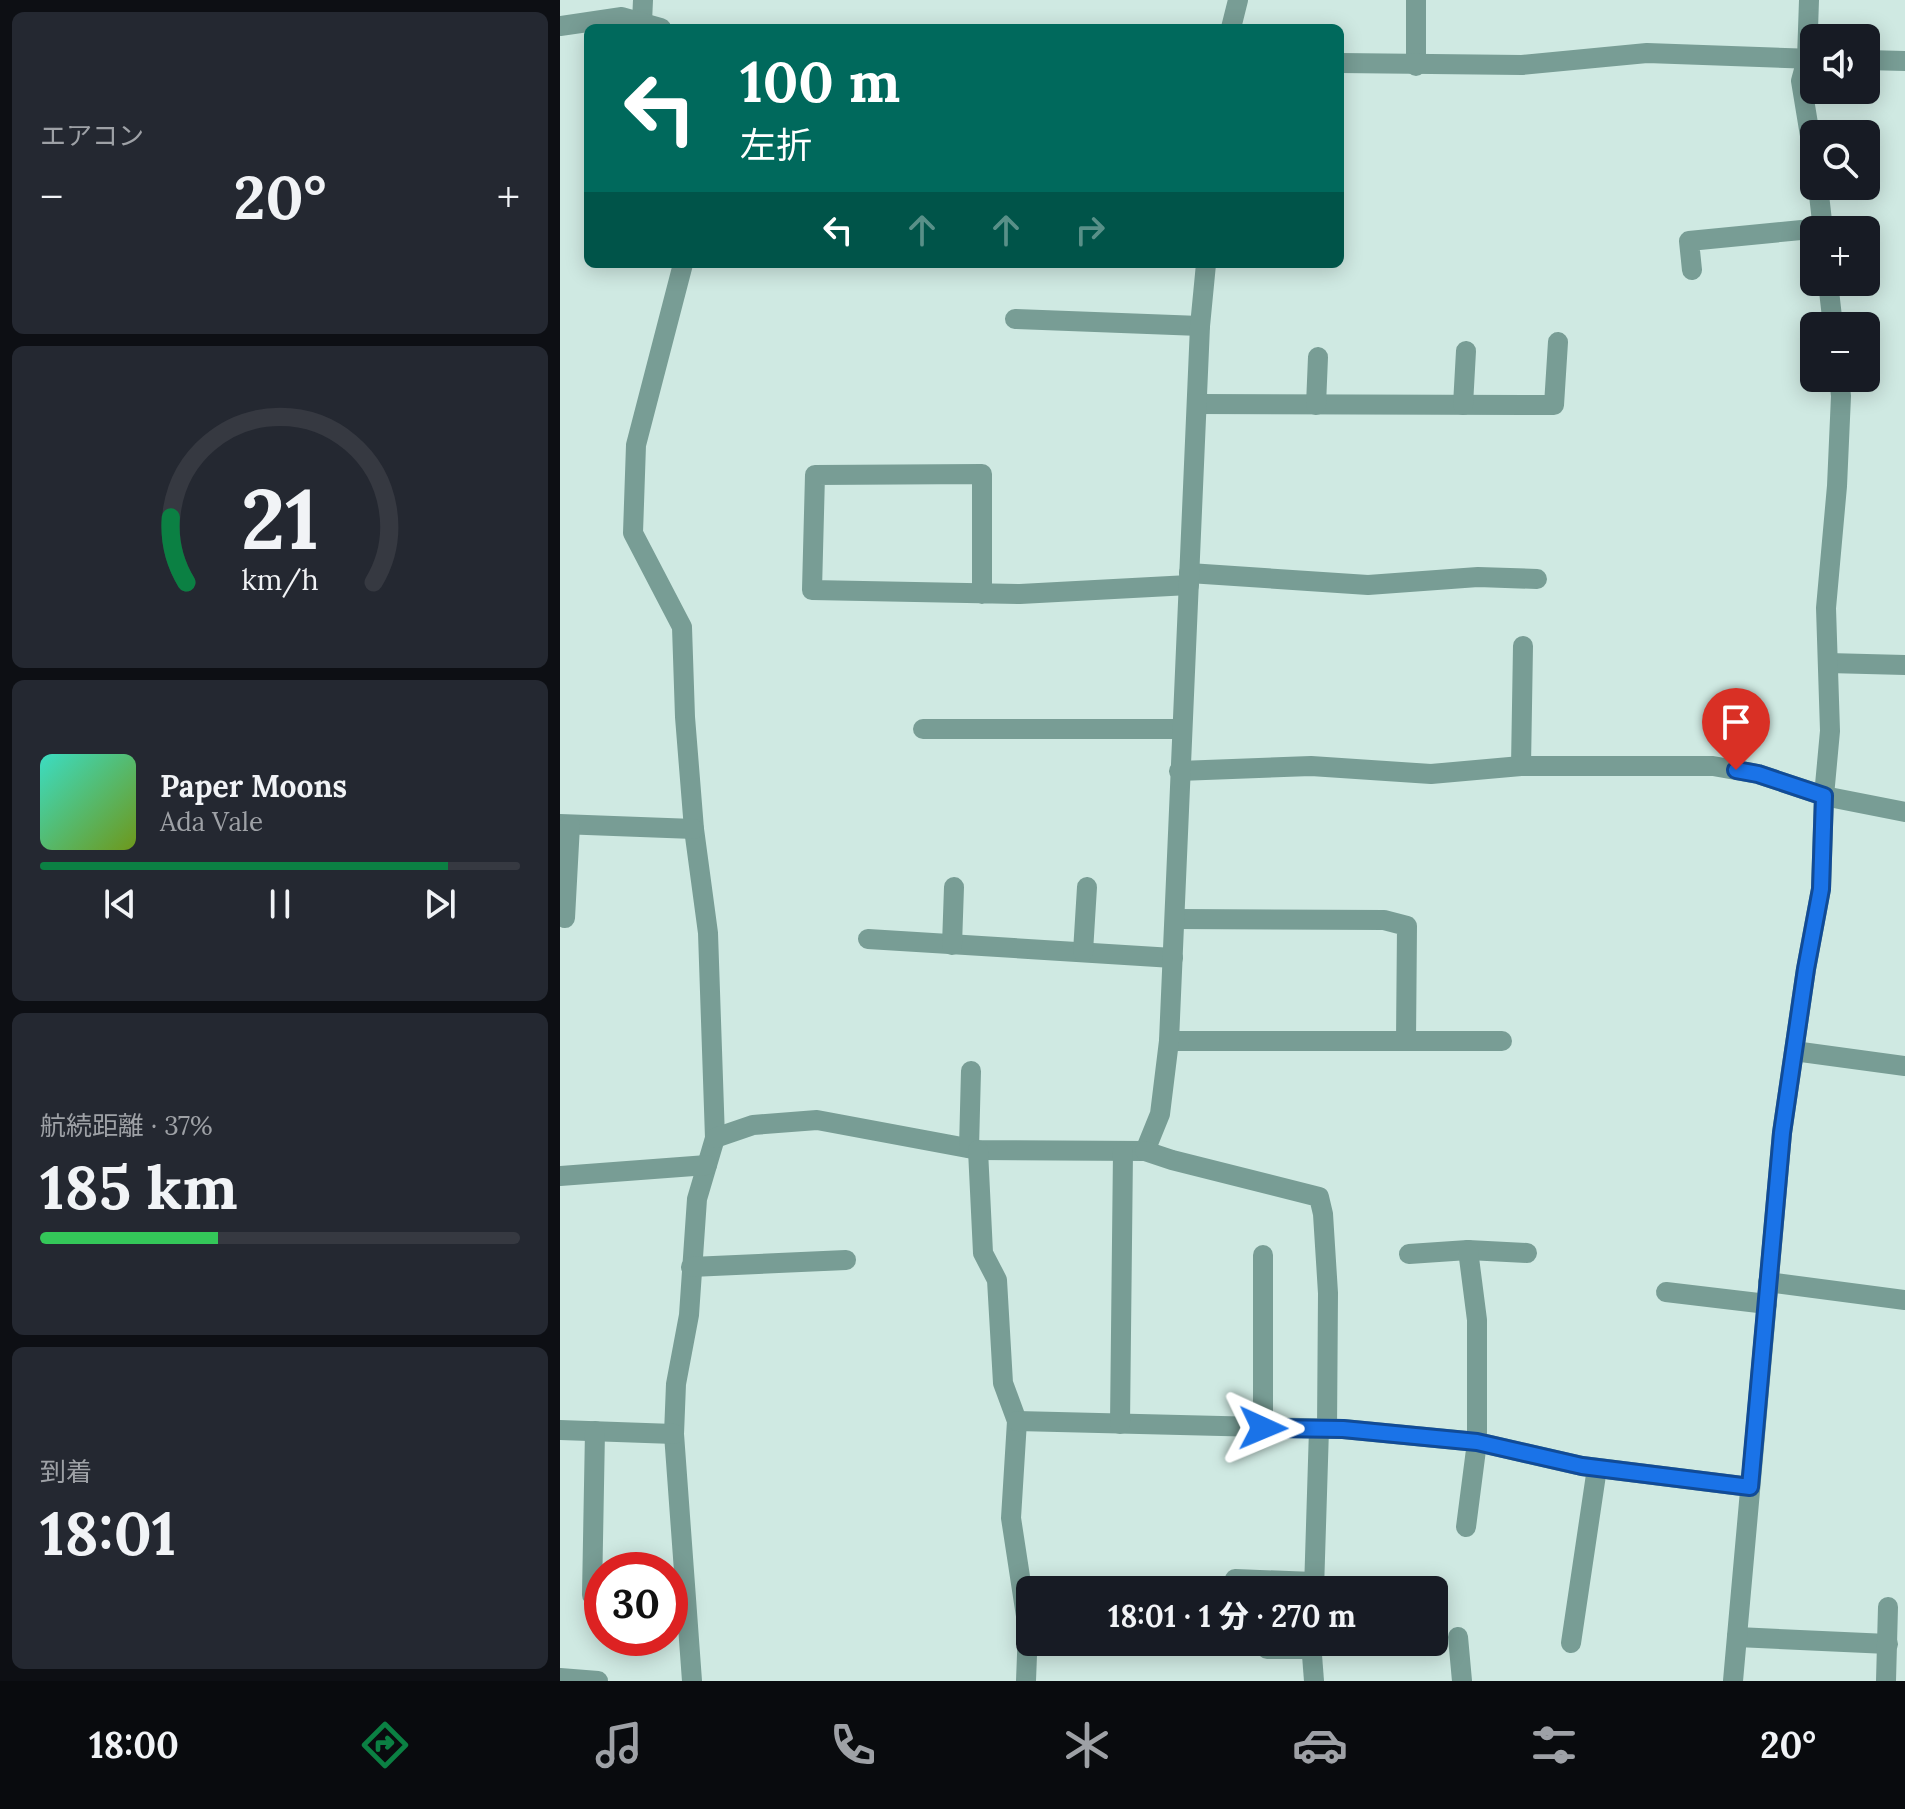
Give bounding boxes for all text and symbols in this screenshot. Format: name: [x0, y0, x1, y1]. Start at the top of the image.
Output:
map controls: [1800, 24, 1880, 392]
button: sound: [1800, 24, 1880, 104]
text: 100 m: [740, 46, 900, 117]
icon: left: [608, 56, 712, 160]
text: エアコン: [40, 119, 144, 152]
button: search: [1800, 120, 1880, 200]
text: 左折: [740, 122, 812, 168]
text: 20°: [233, 159, 327, 235]
text: −: [40, 169, 63, 225]
text: +: [497, 169, 520, 225]
icon: left: [816, 208, 860, 252]
icon: ahead: [900, 208, 944, 252]
icon: ahead: [984, 208, 1028, 252]
icon: right: [1068, 208, 1112, 252]
button: +: [1800, 216, 1880, 296]
button: −: [1800, 312, 1880, 392]
text: 21: [241, 464, 319, 571]
text: km/h: [241, 561, 319, 598]
pin: [1702, 688, 1770, 770]
icon: arrive: [1714, 700, 1758, 744]
text: Paper Moons: [160, 767, 347, 805]
text: Ada Vale: [160, 805, 263, 838]
icon: previous: [98, 882, 142, 926]
icon: pause: [258, 882, 302, 926]
icon: next: [418, 882, 462, 926]
text: 航続距離 · 37%: [40, 1109, 213, 1142]
text: 185 km: [40, 1149, 238, 1225]
position arrow: [1221, 1386, 1305, 1470]
text: 到着: [40, 1455, 92, 1488]
text: 18:01: [40, 1495, 176, 1571]
speed limit sign: 30: [584, 1552, 688, 1656]
text: 18:01 · 1 分 · 270 m: [1108, 1597, 1356, 1635]
icon: directions: [357, 1717, 413, 1773]
icon: music: [591, 1717, 647, 1773]
icon: phone: [825, 1717, 881, 1773]
icon: climate: [1059, 1717, 1115, 1773]
icon: car: [1292, 1717, 1348, 1773]
icon: filters: [1526, 1717, 1582, 1773]
text: 18:00: [89, 1722, 179, 1768]
text: 20°: [1760, 1722, 1816, 1768]

